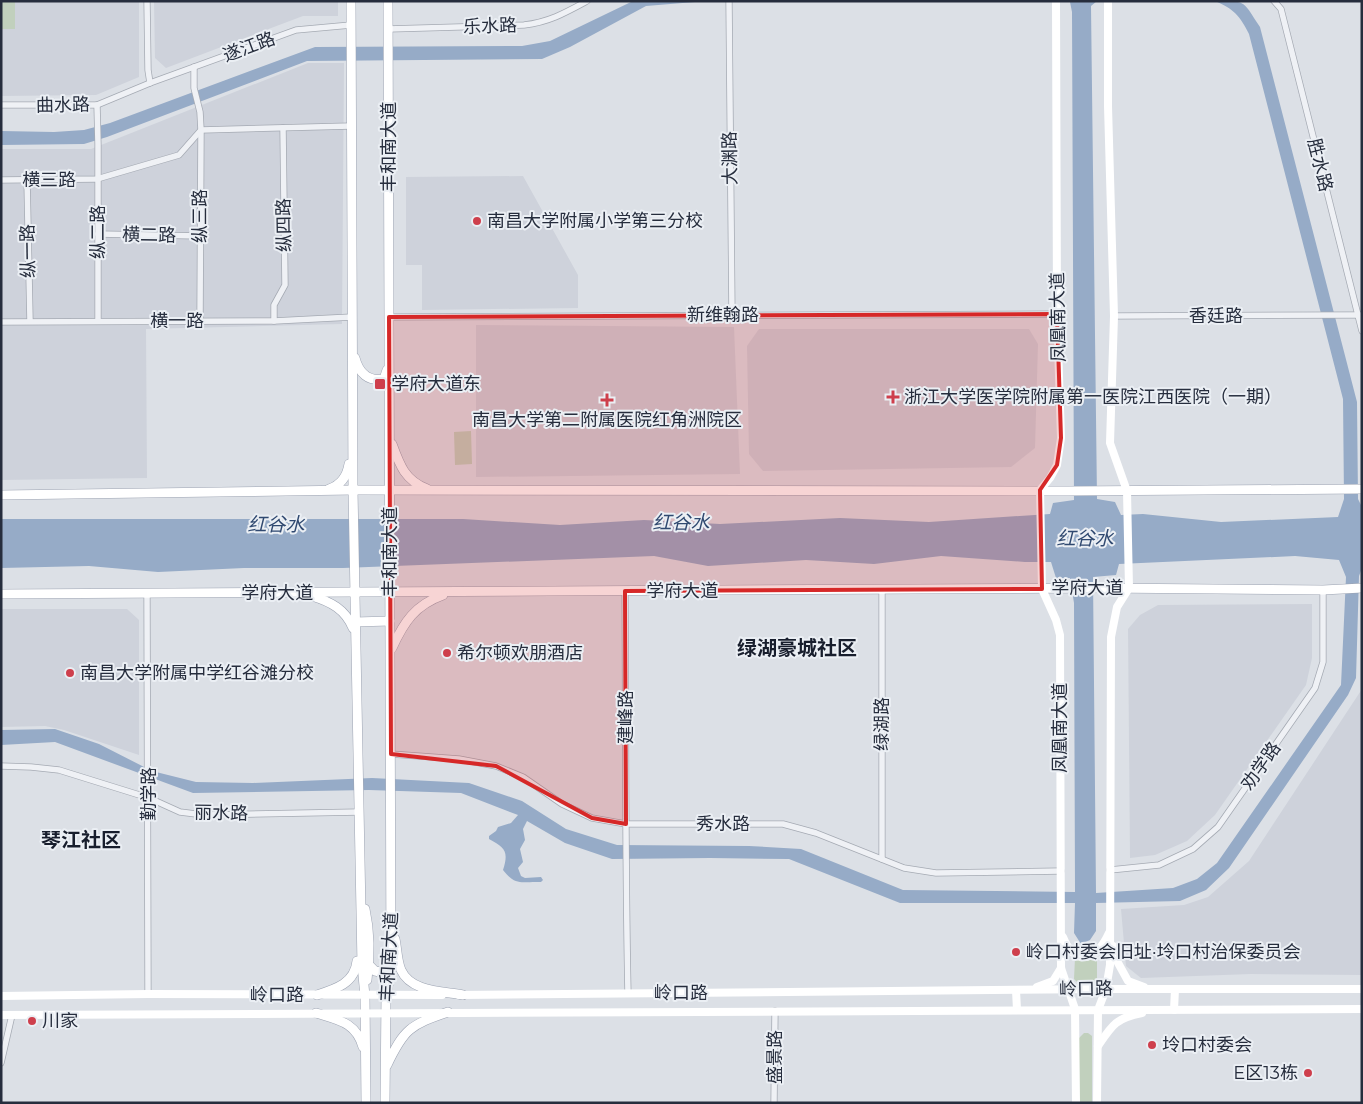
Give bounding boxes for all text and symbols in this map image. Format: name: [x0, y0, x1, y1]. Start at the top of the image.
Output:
street label: 乐水路: [463, 14, 517, 38]
street label: 遂江路: [220, 27, 278, 67]
street label: 曲水路: [36, 94, 90, 116]
street label: 丰和南大道: [378, 102, 400, 192]
street label: 大渊路: [719, 131, 741, 185]
street label: 胜水路: [1303, 136, 1337, 194]
street label: 横三路: [22, 169, 76, 191]
street label: 纵三路: [189, 189, 211, 243]
street label: 纵四路: [273, 198, 295, 252]
street label: 纵二路: [87, 205, 109, 259]
place label: 南昌大学附属小学第三分校: [487, 210, 703, 232]
marker: 南昌大学附属小学第三分校: [471, 215, 483, 227]
street label: 纵一路: [17, 224, 39, 278]
street label: 横二路: [122, 224, 176, 246]
street label: 凤凰南大道: [1046, 272, 1070, 362]
street label: 新维翰路: [687, 304, 759, 326]
street label: 香廷路: [1189, 305, 1243, 327]
street label: 横一路: [150, 310, 204, 332]
place label: 学府大道东: [391, 373, 481, 395]
marker: 学府大道东: [373, 377, 387, 391]
place label: 浙江大学医学院附属第一医院江西医院（一期）: [904, 386, 1282, 408]
marker: 浙江大学医学院附属第一医院江西医院（一期）: [886, 390, 900, 404]
marker: 南昌大学第二附属医院红角洲院区: [600, 393, 614, 407]
place label: 南昌大学第二附属医院红角洲院区: [472, 409, 742, 431]
street label: 丰和南大道: [379, 507, 401, 597]
water label: 红谷水: [652, 511, 710, 534]
water label: 红谷水: [247, 513, 305, 536]
water label: 红谷水: [1056, 527, 1114, 550]
street label: 学府大道: [1051, 577, 1123, 599]
street label: 学府大道: [646, 580, 718, 602]
street label: 学府大道: [241, 582, 313, 604]
district label: 绿湖豪城社区: [737, 636, 857, 660]
place label: 希尔顿欢朋酒店: [457, 642, 583, 664]
marker: 希尔顿欢朋酒店: [441, 647, 453, 659]
place label: 南昌大学附属中学红谷滩分校: [80, 662, 314, 684]
marker: 南昌大学附属中学红谷滩分校: [64, 667, 76, 679]
street label: 凤凰南大道: [1049, 683, 1071, 773]
street label: 建峰路: [615, 690, 637, 744]
street label: 绿湖路: [871, 697, 893, 751]
street label: 劝学路: [1237, 738, 1285, 794]
street label: 勤学路: [138, 767, 160, 821]
street label: 丽水路: [194, 802, 248, 824]
street label: 秀水路: [696, 813, 750, 835]
district label: 琴江社区: [41, 828, 121, 852]
street label: 丰和南大道: [376, 911, 402, 1003]
place label: 岭口村委会旧址·坽口村治保委员会: [1026, 941, 1301, 963]
marker: 岭口村委会旧址·坽口村治保委员会: [1010, 946, 1022, 958]
street label: 岭口路: [1059, 978, 1113, 1000]
street label: 岭口路: [654, 982, 708, 1004]
street label: 岭口路: [250, 984, 304, 1006]
place label: 川家: [42, 1010, 78, 1032]
marker: 川家: [26, 1015, 38, 1027]
street label: 盛景路: [764, 1030, 786, 1084]
place label: 坽口村委会: [1162, 1034, 1252, 1056]
marker: 坽口村委会: [1146, 1039, 1158, 1051]
place label: E区13栋: [1233, 1062, 1298, 1084]
marker: E区13栋: [1302, 1067, 1314, 1079]

